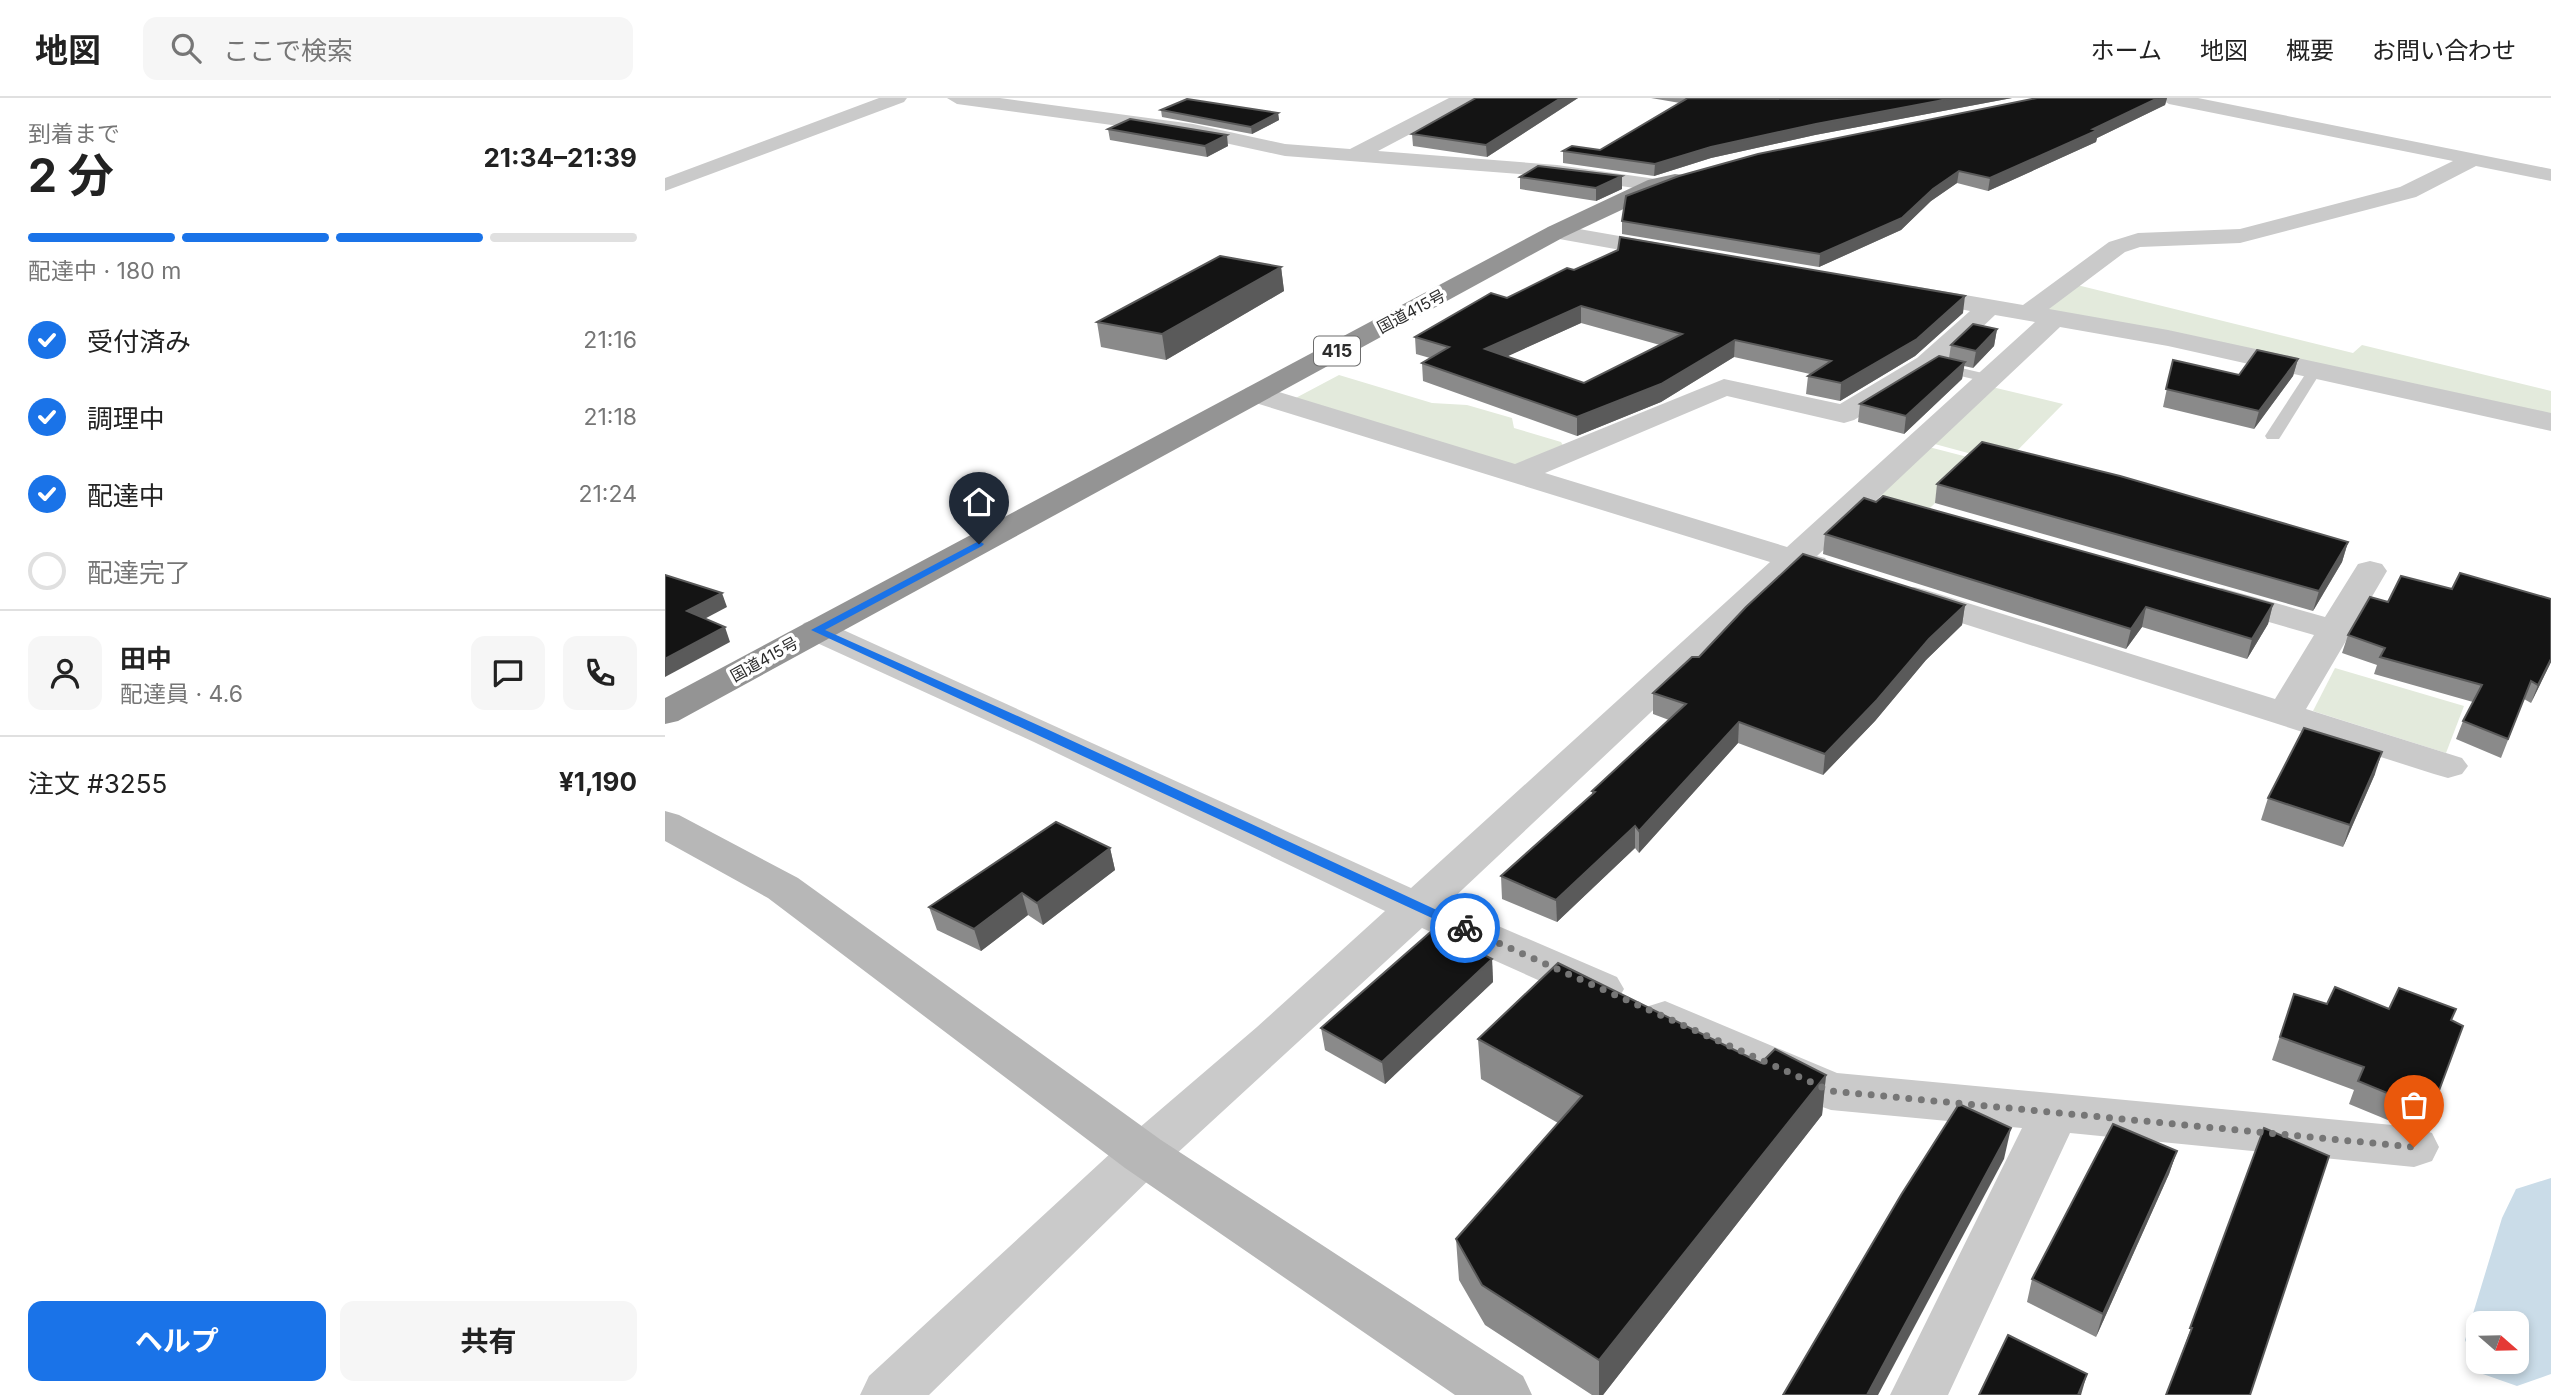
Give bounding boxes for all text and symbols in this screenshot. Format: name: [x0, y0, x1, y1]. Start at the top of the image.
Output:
search box: [143, 17, 633, 80]
icon: search: [167, 29, 205, 67]
text: 地図: [35, 30, 101, 70]
text: ここで検索: [223, 35, 353, 66]
text: ホーム: [2091, 36, 2162, 65]
text: 地図: [2200, 36, 2248, 65]
text: 概要: [2286, 36, 2334, 65]
text: お問い合わせ: [2372, 36, 2516, 65]
text: 到着まで: [28, 120, 120, 148]
text: 21:34–21:39: [483, 142, 637, 173]
text: 2 分: [28, 147, 114, 203]
text: 配達中 · 180 m: [28, 257, 181, 285]
street label: 国道415号: [1374, 285, 1448, 337]
icon: check: [28, 321, 66, 359]
text: 受付済み: [87, 326, 191, 357]
text: 21:16: [583, 326, 637, 354]
road number: 415: [1314, 337, 1360, 366]
icon: check: [28, 398, 66, 436]
text: 調理中: [87, 403, 165, 434]
text: 21:18: [583, 403, 637, 431]
pin: [949, 472, 1009, 544]
icon: check: [28, 475, 66, 513]
text: 配達中: [87, 480, 165, 511]
text: 21:24: [578, 480, 637, 508]
icon: home: [960, 483, 998, 521]
text: 配達完了: [87, 557, 191, 588]
street label: 国道415号: [727, 632, 801, 686]
button: person: [28, 636, 102, 710]
button: chat: [471, 636, 545, 710]
button: phone: [563, 636, 637, 710]
text: 田中: [120, 643, 172, 674]
text: 配達員 · 4.6: [120, 680, 243, 708]
text: ¥1,190: [559, 766, 637, 797]
text: 注文 #3255: [28, 768, 167, 799]
courier: [1430, 893, 1500, 963]
icon: bike: [1446, 909, 1484, 947]
pin: [2384, 1075, 2444, 1147]
icon: bag: [2395, 1086, 2433, 1124]
button: ヘルプ: [28, 1301, 326, 1381]
button: 共有: [340, 1301, 637, 1381]
north arrow: [2466, 1311, 2529, 1374]
map controls: [2466, 1311, 2529, 1374]

